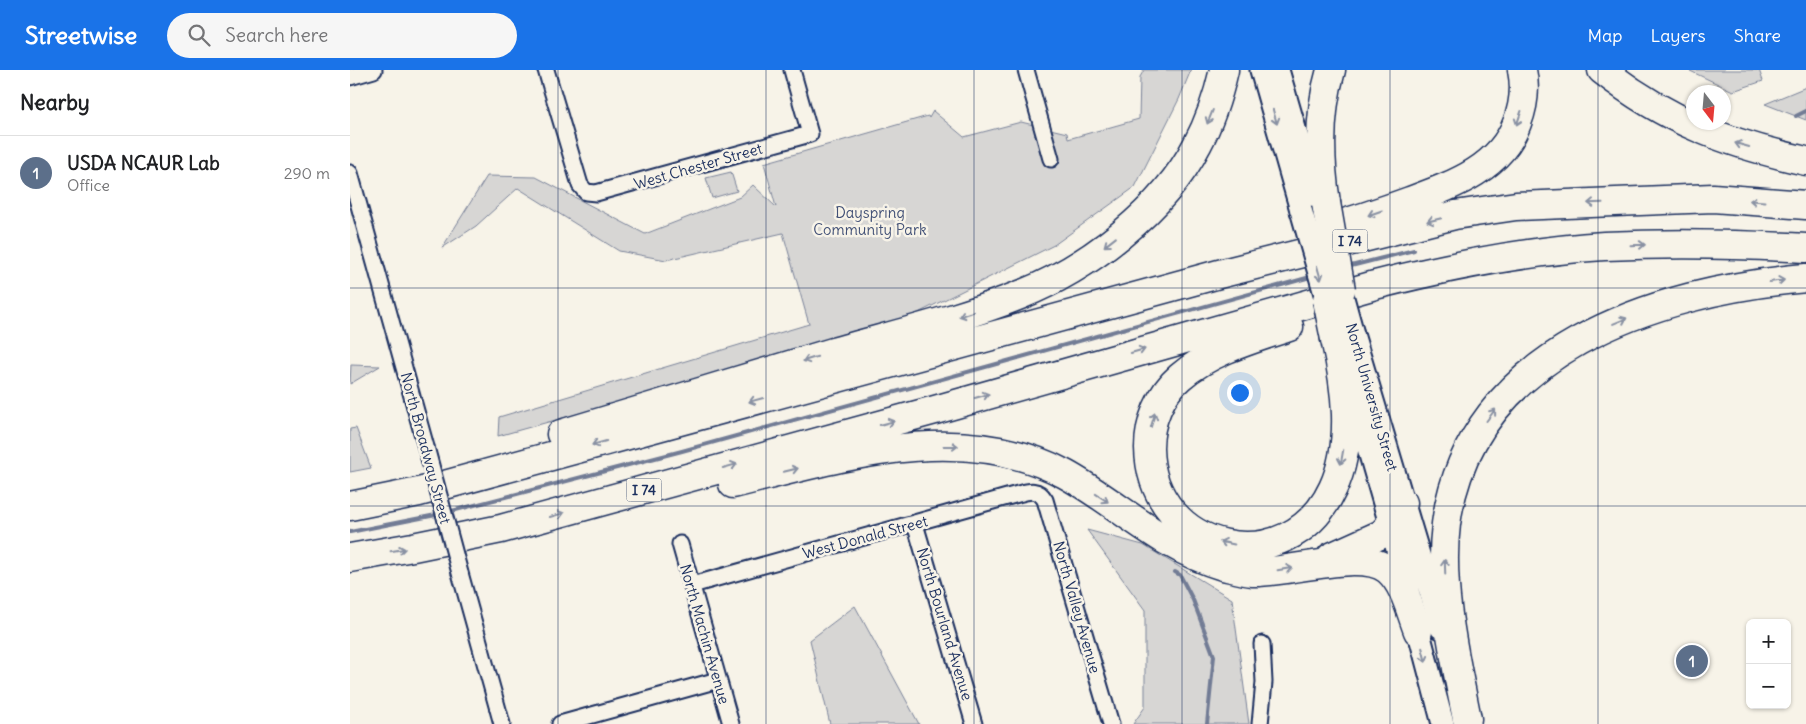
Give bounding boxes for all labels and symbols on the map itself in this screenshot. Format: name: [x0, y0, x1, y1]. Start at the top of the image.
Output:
north arrow: [1686, 85, 1731, 130]
one-way arrow: [1205, 108, 1214, 124]
one-way arrow: [1271, 108, 1280, 124]
one-way arrow: [1514, 110, 1523, 125]
street label: West Chester Street: [632, 139, 764, 193]
one-way arrow: [1734, 139, 1750, 149]
one-way arrow: [1750, 197, 1766, 206]
one-way arrow: [1587, 198, 1603, 207]
park label: Dayspring Community Park: [813, 203, 927, 239]
one-way arrow: [1368, 209, 1384, 218]
one-way arrow: [1426, 216, 1442, 225]
road number: I 74: [1332, 230, 1368, 252]
one-way arrow: [1104, 236, 1117, 247]
one-way arrow: [1630, 241, 1646, 250]
one-way arrow: [1315, 265, 1325, 281]
one-way arrow: [1769, 276, 1785, 286]
one-way arrow: [958, 309, 974, 319]
one-way arrow: [1612, 315, 1627, 325]
street label: North University Street: [1342, 321, 1402, 473]
one-way arrow: [1130, 346, 1146, 356]
one-way arrow: [802, 355, 818, 365]
street label: North Broadway Street: [397, 370, 455, 526]
your location: [1227, 380, 1253, 406]
one-way arrow: [974, 391, 990, 400]
one-way arrow: [749, 396, 765, 406]
one-way arrow: [1485, 409, 1496, 422]
one-way arrow: [1149, 412, 1159, 428]
one-way arrow: [878, 418, 894, 427]
one-way arrow: [592, 438, 608, 448]
one-way arrow: [942, 441, 959, 451]
one-way arrow: [1337, 449, 1347, 465]
one-way arrow: [721, 460, 737, 470]
one-way arrow: [782, 465, 798, 474]
road number: I 74: [626, 478, 662, 502]
one-way arrow: [1095, 493, 1109, 503]
one-way arrow: [548, 509, 564, 519]
street label: West Donald Street: [800, 511, 930, 563]
one-way arrow: [1219, 538, 1235, 548]
street label: North Valley Avenue: [1049, 539, 1105, 675]
one-way arrow: [390, 544, 406, 554]
street label: North Bourland Avenue: [913, 545, 977, 703]
one-way arrow: [1440, 560, 1450, 576]
street label: North Machin Avenue: [676, 562, 734, 706]
one-way arrow: [1277, 564, 1293, 574]
pin: 1: [1676, 642, 1708, 680]
one-way arrow: [1420, 647, 1430, 663]

